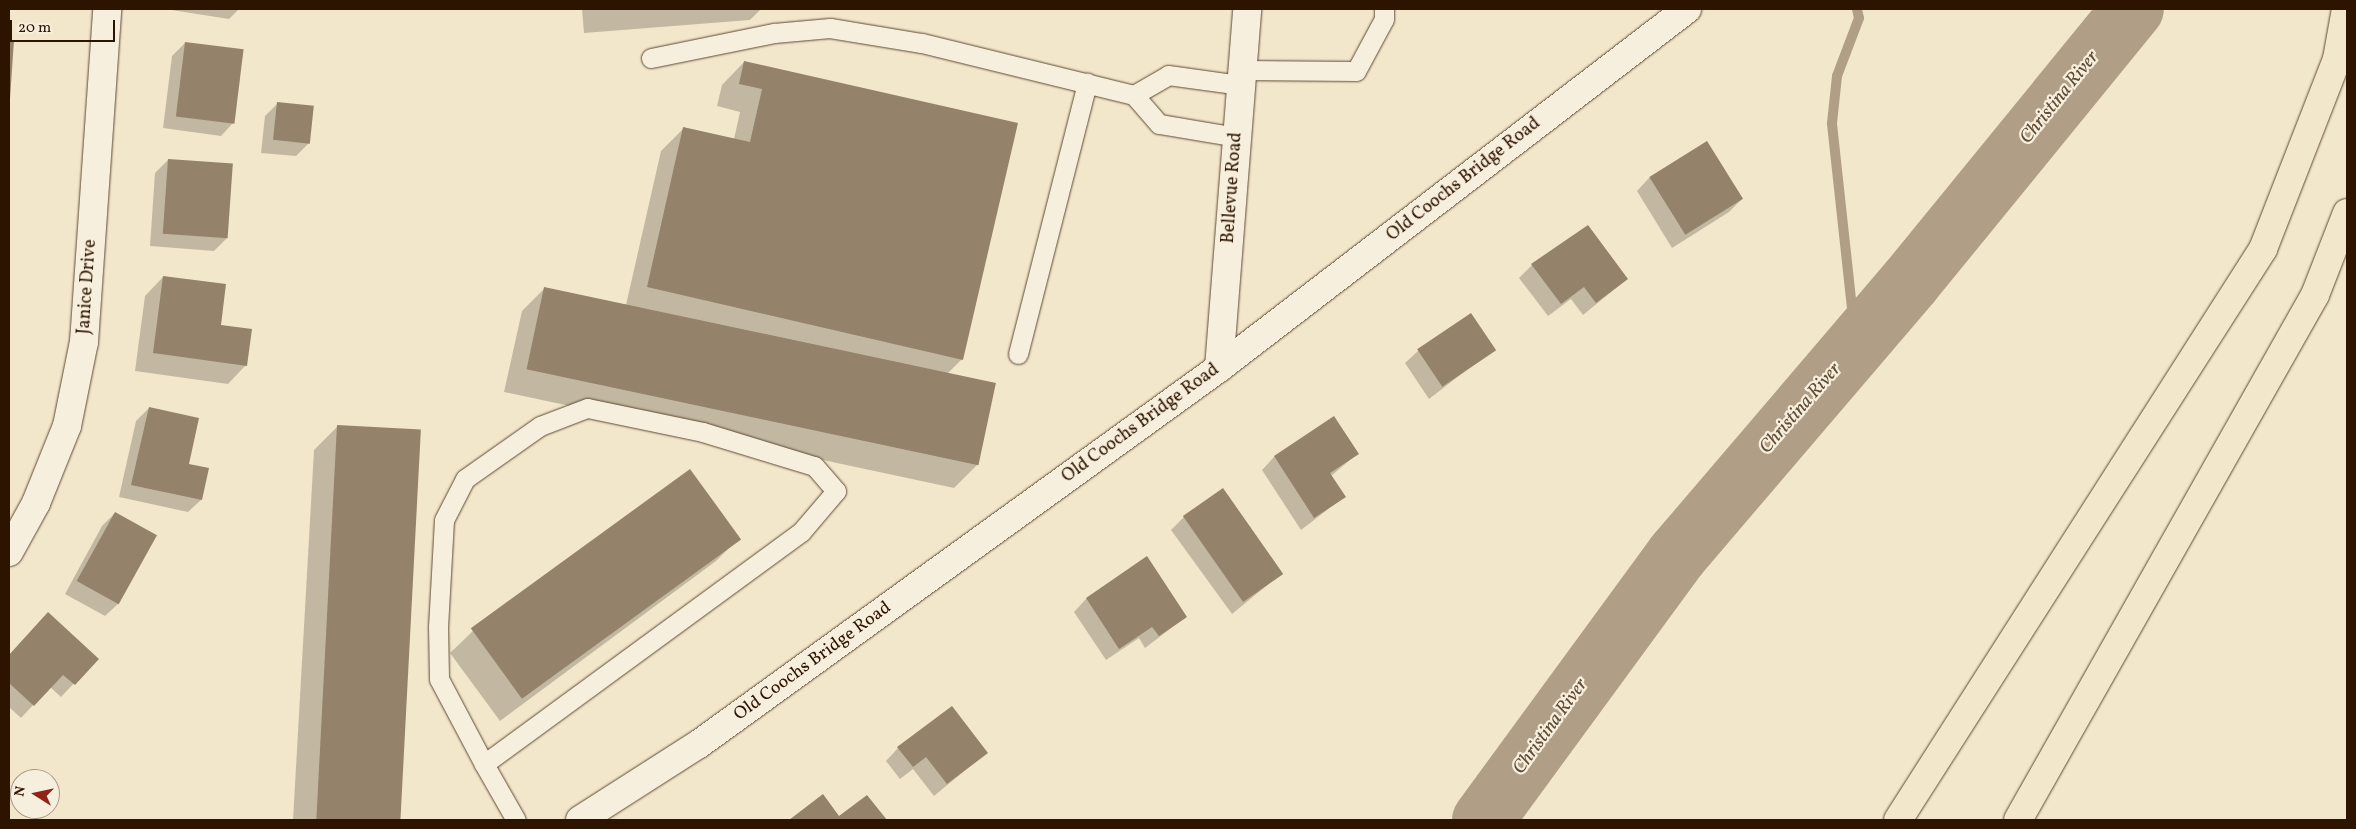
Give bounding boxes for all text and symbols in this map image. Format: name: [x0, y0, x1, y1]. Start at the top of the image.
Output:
scale bar: [12, 10, 118, 42]
text: 20 m: [18, 18, 51, 39]
water label: Christina River: [2016, 47, 2104, 149]
street label: Old Coochs Bridge Road: [1383, 113, 1545, 247]
street label: Bellevue Road: [1218, 132, 1248, 244]
street label: Janice Drive: [74, 239, 102, 335]
water label: Christina River: [1755, 359, 1847, 459]
street label: Old Coochs Bridge Road: [1058, 360, 1224, 488]
street label: Old Coochs Bridge Road: [730, 598, 896, 726]
water label: Christina River: [1509, 675, 1593, 779]
north arrow: [10, 769, 60, 819]
text: N: [10, 785, 31, 798]

